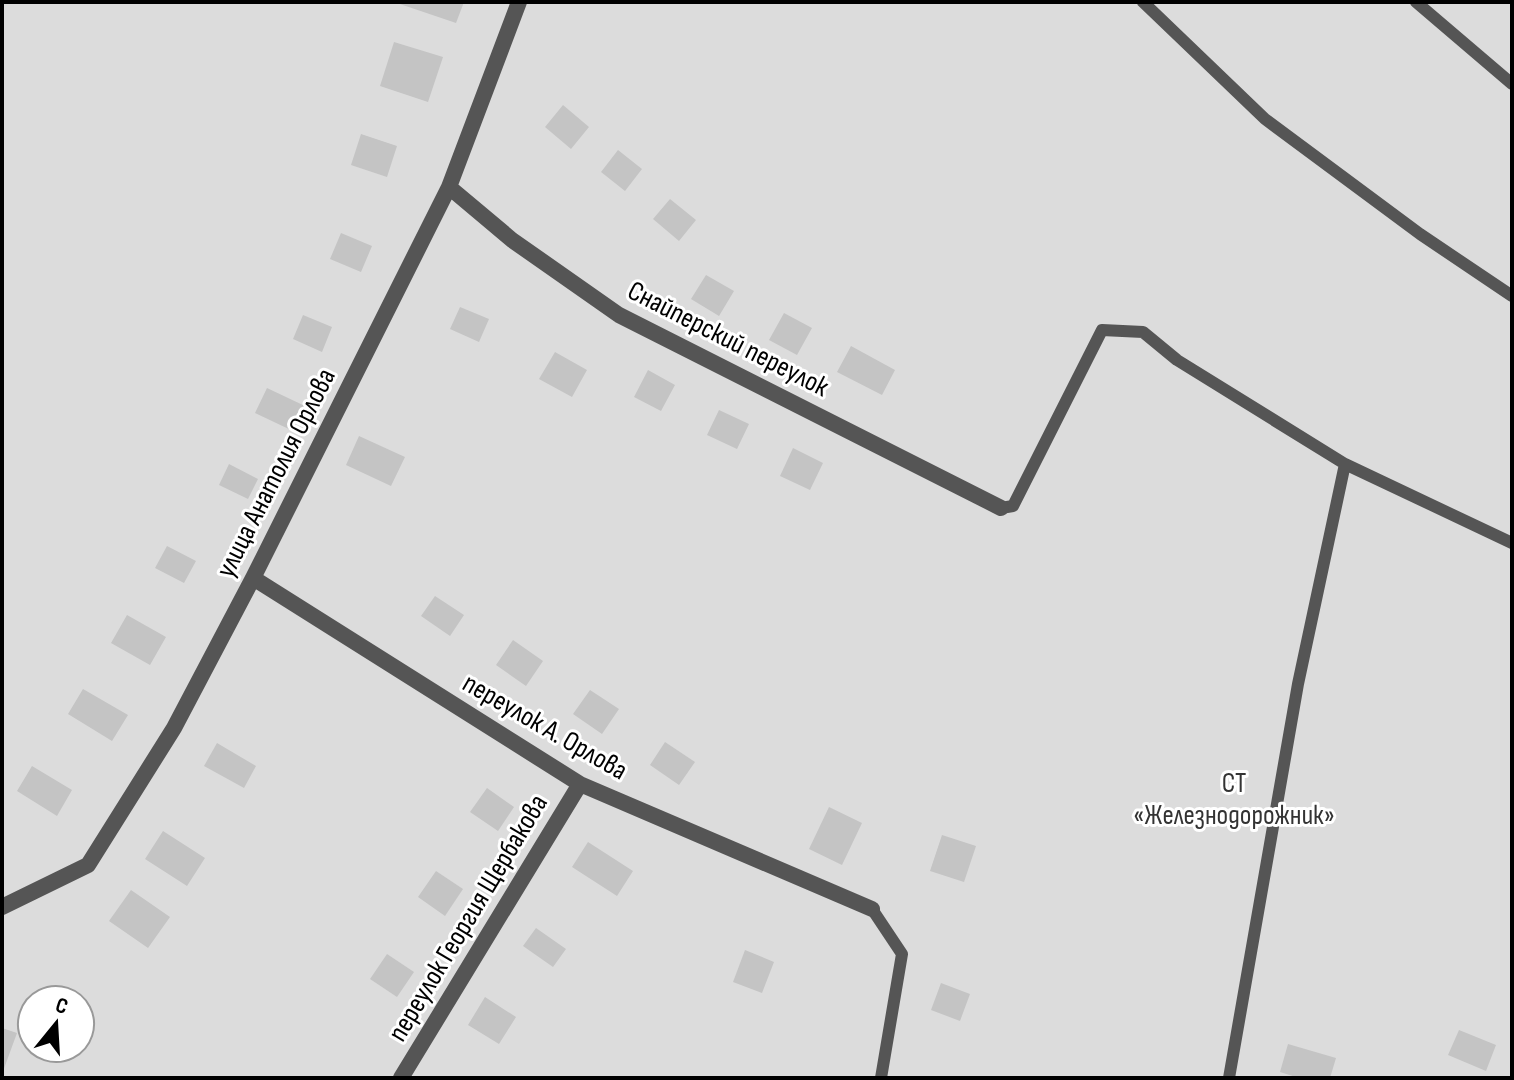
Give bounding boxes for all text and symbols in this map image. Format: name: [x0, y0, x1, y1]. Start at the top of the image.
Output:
street label: Снайперский переулок: [622, 274, 834, 404]
street label: улица Анатолия Орлова: [209, 363, 343, 583]
street label: переулок А. Орлова: [457, 667, 633, 787]
park label: СТ «Железнодорожник»: [1133, 767, 1335, 832]
street label: переулок Георгия Щербакова: [381, 789, 555, 1047]
north arrow: [16, 984, 96, 1064]
text: С: [52, 992, 71, 1021]

